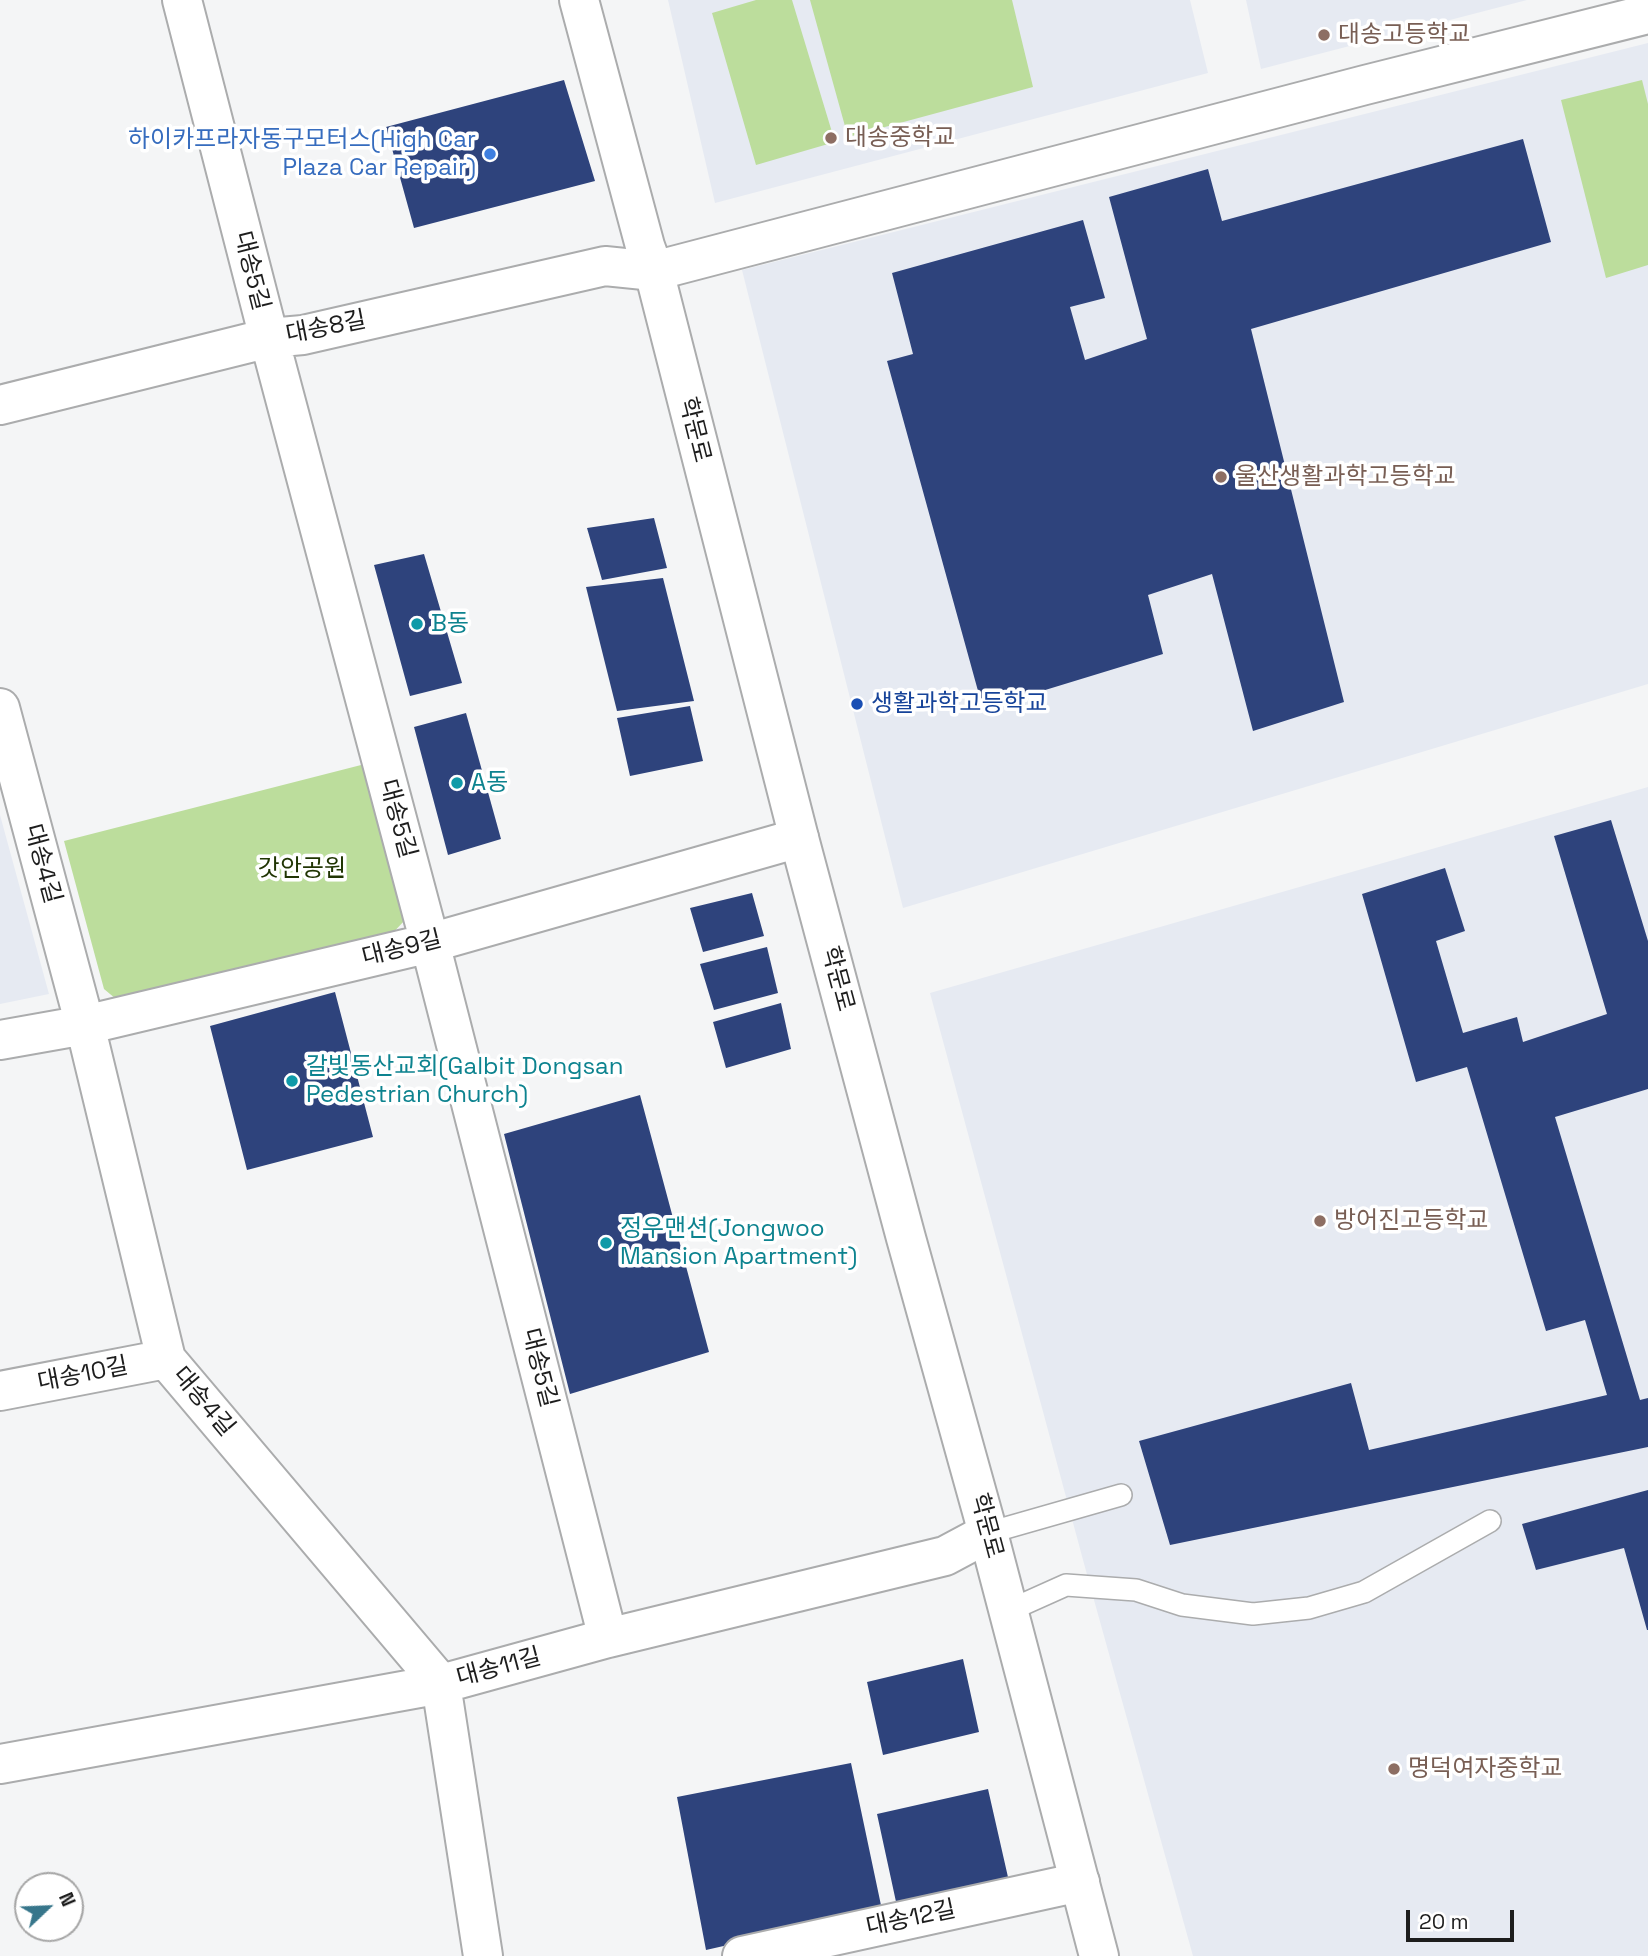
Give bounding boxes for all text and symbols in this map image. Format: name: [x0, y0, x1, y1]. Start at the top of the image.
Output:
place label: 대송고등학교: [1338, 21, 1470, 49]
marker: 대송고등학교: [1316, 27, 1332, 43]
place label: 대송중학교: [845, 124, 955, 152]
place label: 하이카프라자동구모터스(High Car Plaza Car Repair): [128, 126, 476, 182]
marker: 대송중학교: [823, 130, 839, 146]
marker: 하이카프라자동구모터스(High Car Plaza Car Repair): [482, 146, 498, 162]
street label: 대송5길: [227, 228, 275, 314]
street label: 대송8길: [283, 306, 369, 350]
street label: 학문로: [672, 394, 716, 466]
place label: 울산생활과학고등학교: [1235, 463, 1456, 491]
marker: 울산생활과학고등학교: [1213, 469, 1229, 485]
place label: B동: [431, 610, 469, 638]
marker: B동: [409, 616, 425, 632]
place label: 생활과학고등학교: [871, 690, 1048, 718]
marker: 생활과학고등학교: [849, 696, 865, 712]
place label: A동: [471, 769, 508, 797]
marker: A동: [449, 775, 465, 791]
street label: 대송5길: [373, 776, 421, 862]
street label: 대송4길: [18, 821, 66, 907]
park label: 갓안공원: [258, 855, 346, 883]
street label: 대송9길: [359, 925, 445, 973]
street label: 학문로: [815, 943, 859, 1015]
place label: 갈빛동산교회(Galbit Dongsan Pedestrian Church): [306, 1053, 624, 1109]
marker: 갈빛동산교회(Galbit Dongsan Pedestrian Church): [284, 1073, 300, 1089]
place label: 방어진고등학교: [1334, 1207, 1489, 1235]
marker: 방어진고등학교: [1312, 1213, 1328, 1229]
place label: 정우맨션(Jongwoo Mansion Apartment): [620, 1215, 857, 1271]
marker: 정우맨션(Jongwoo Mansion Apartment): [598, 1235, 614, 1251]
street label: 대송5길: [515, 1325, 563, 1411]
street label: 대송10길: [35, 1352, 131, 1398]
street label: 대송4길: [166, 1362, 240, 1442]
street label: 학문로: [964, 1490, 1008, 1562]
street label: 대송11길: [454, 1643, 544, 1693]
place label: 명덕여자중학교: [1408, 1755, 1563, 1783]
marker: 명덕여자중학교: [1386, 1761, 1402, 1777]
north arrow: [14, 1872, 84, 1942]
text: N: [53, 1889, 81, 1910]
street label: 대송12길: [864, 1895, 958, 1943]
scale bar: [1410, 1896, 1518, 1940]
text: 20 m: [1419, 1908, 1469, 1935]

